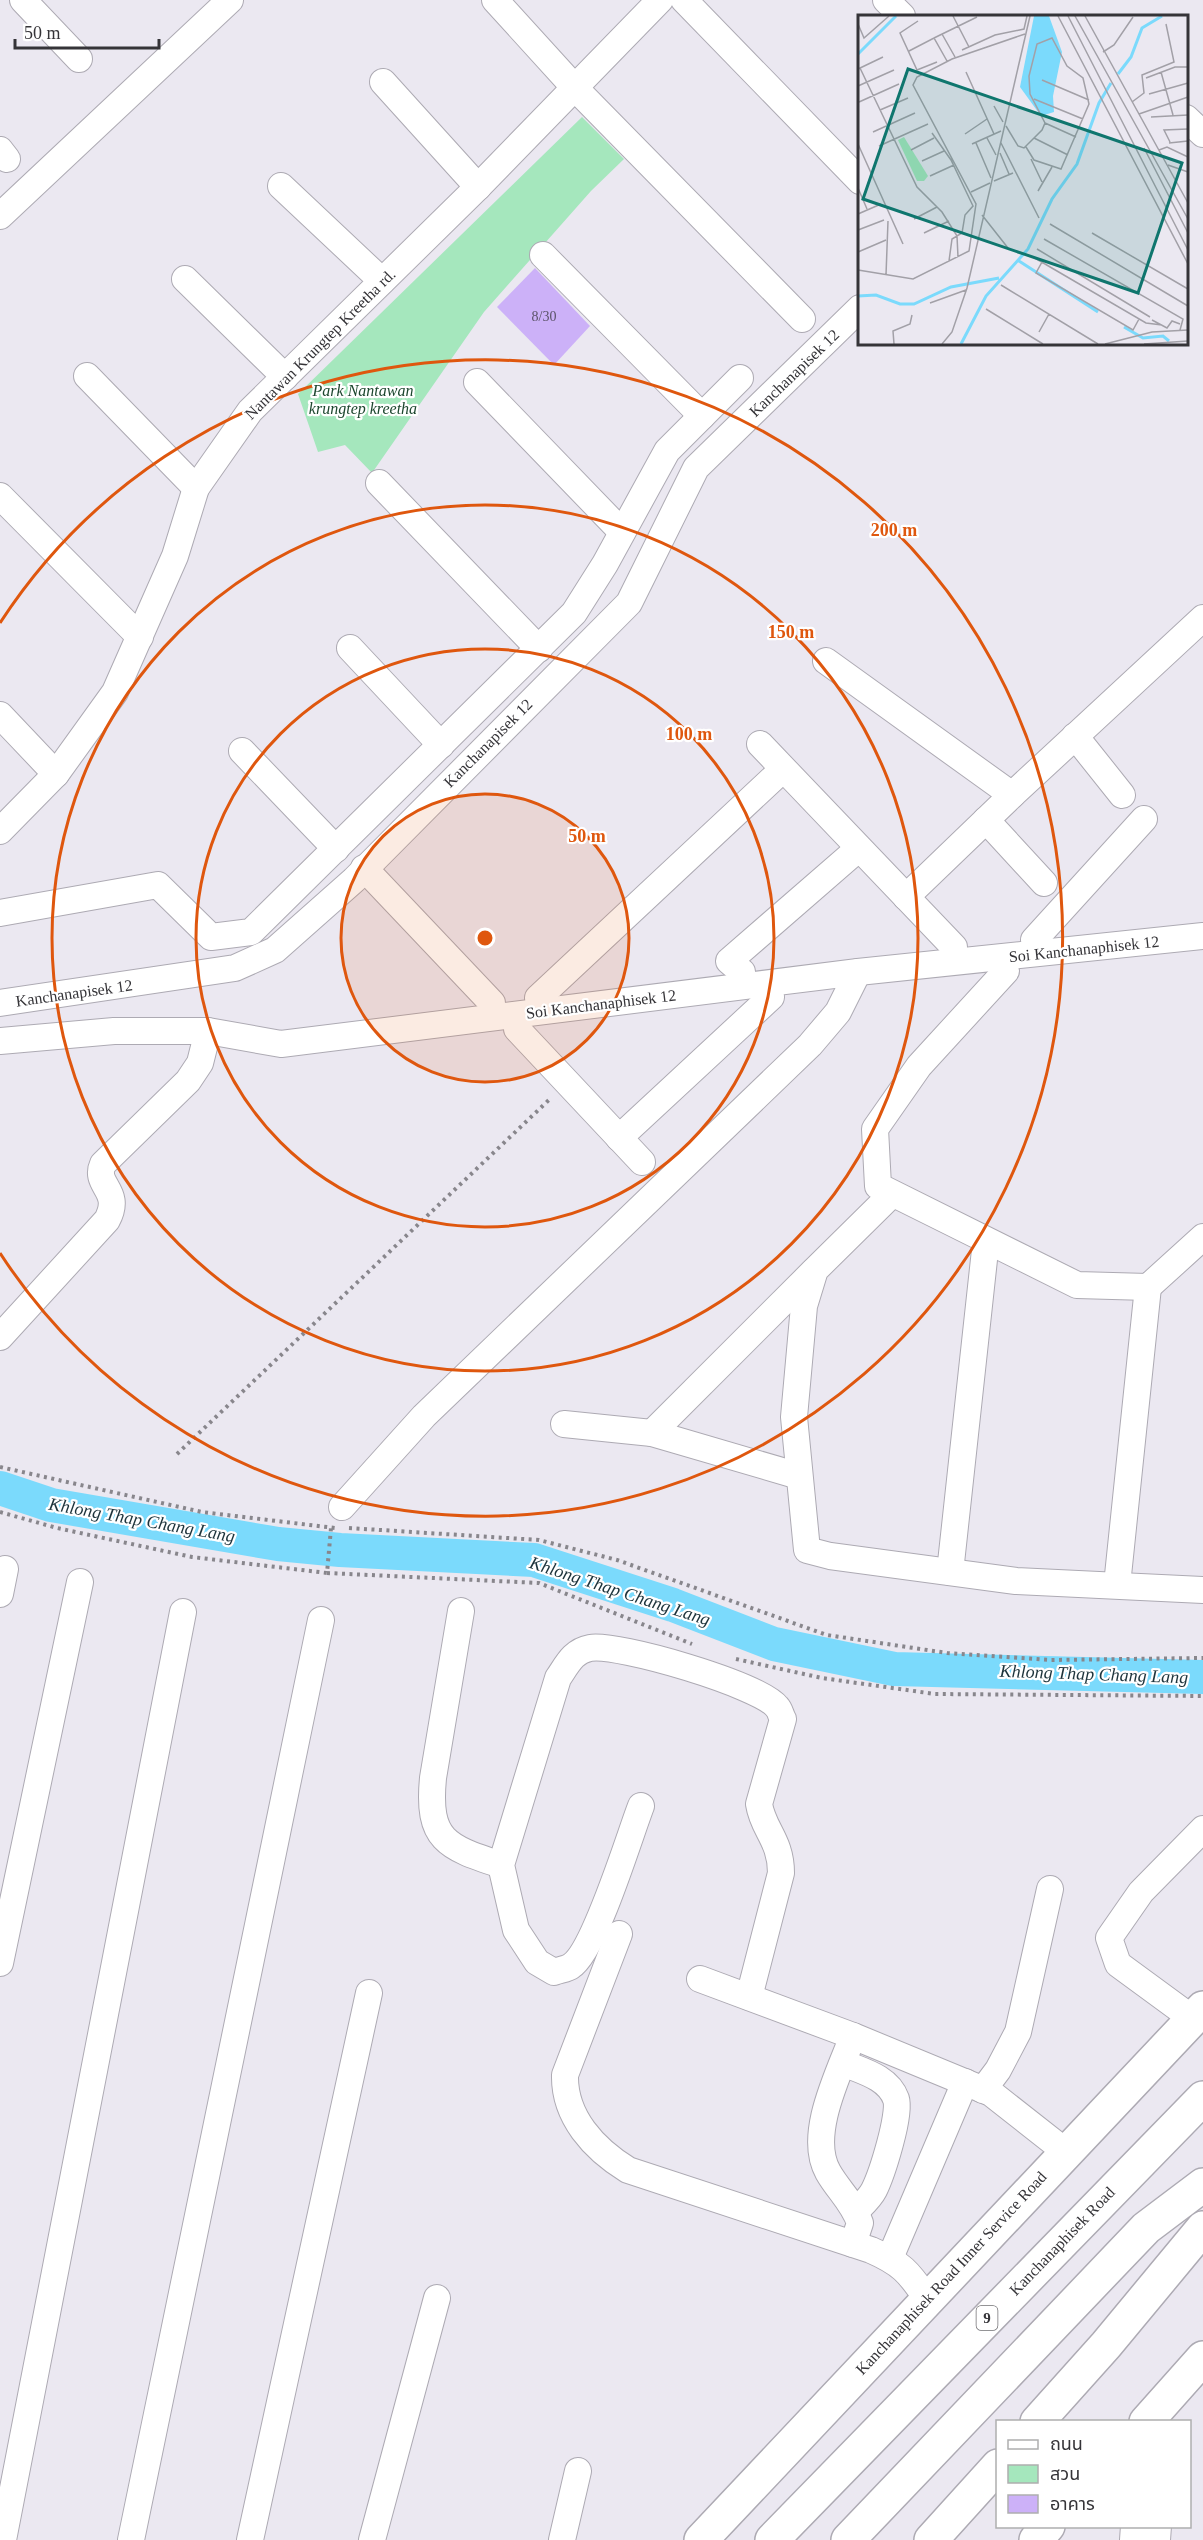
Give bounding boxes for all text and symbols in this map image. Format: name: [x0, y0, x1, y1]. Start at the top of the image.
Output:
scale bar: [15, 12, 159, 50]
inset map: [858, 15, 1188, 345]
text: 50 m: [24, 23, 61, 43]
street label: Nantawan Krungtep Kreetha rd.: [241, 265, 399, 423]
house number: 8/30: [532, 309, 556, 324]
street label: Kanchanapisek 12: [746, 326, 843, 421]
park label: Park Nantawan krungtep kreetha: [309, 382, 417, 418]
text: 200 m: [871, 520, 917, 540]
text: 150 m: [768, 622, 814, 642]
street label: Kanchanapisek 12: [440, 695, 536, 791]
text: 100 m: [666, 724, 712, 744]
text: 50 m: [568, 826, 606, 846]
centre of rings: [475, 928, 495, 948]
street label: Soi Kanchanaphisek 12: [1008, 933, 1160, 966]
street label: Kanchanapisek 12: [15, 976, 134, 1011]
street label: Soi Kanchanaphisek 12: [525, 986, 677, 1023]
water label: Khlong Thap Chang Lang: [46, 1494, 237, 1546]
water label: Khlong Thap Chang Lang: [526, 1552, 713, 1630]
water label: Khlong Thap Chang Lang: [998, 1661, 1189, 1687]
street label: Kanchanaphisek Road Inner Service Road: [852, 2168, 1050, 2379]
street label: Kanchanaphisek Road: [1006, 2183, 1119, 2299]
road number: 9: [976, 2306, 998, 2330]
legend: [996, 2420, 1191, 2528]
text: ถนน: [1050, 2434, 1083, 2454]
text: สวน: [1050, 2464, 1080, 2484]
text: อาคาร: [1050, 2494, 1095, 2514]

